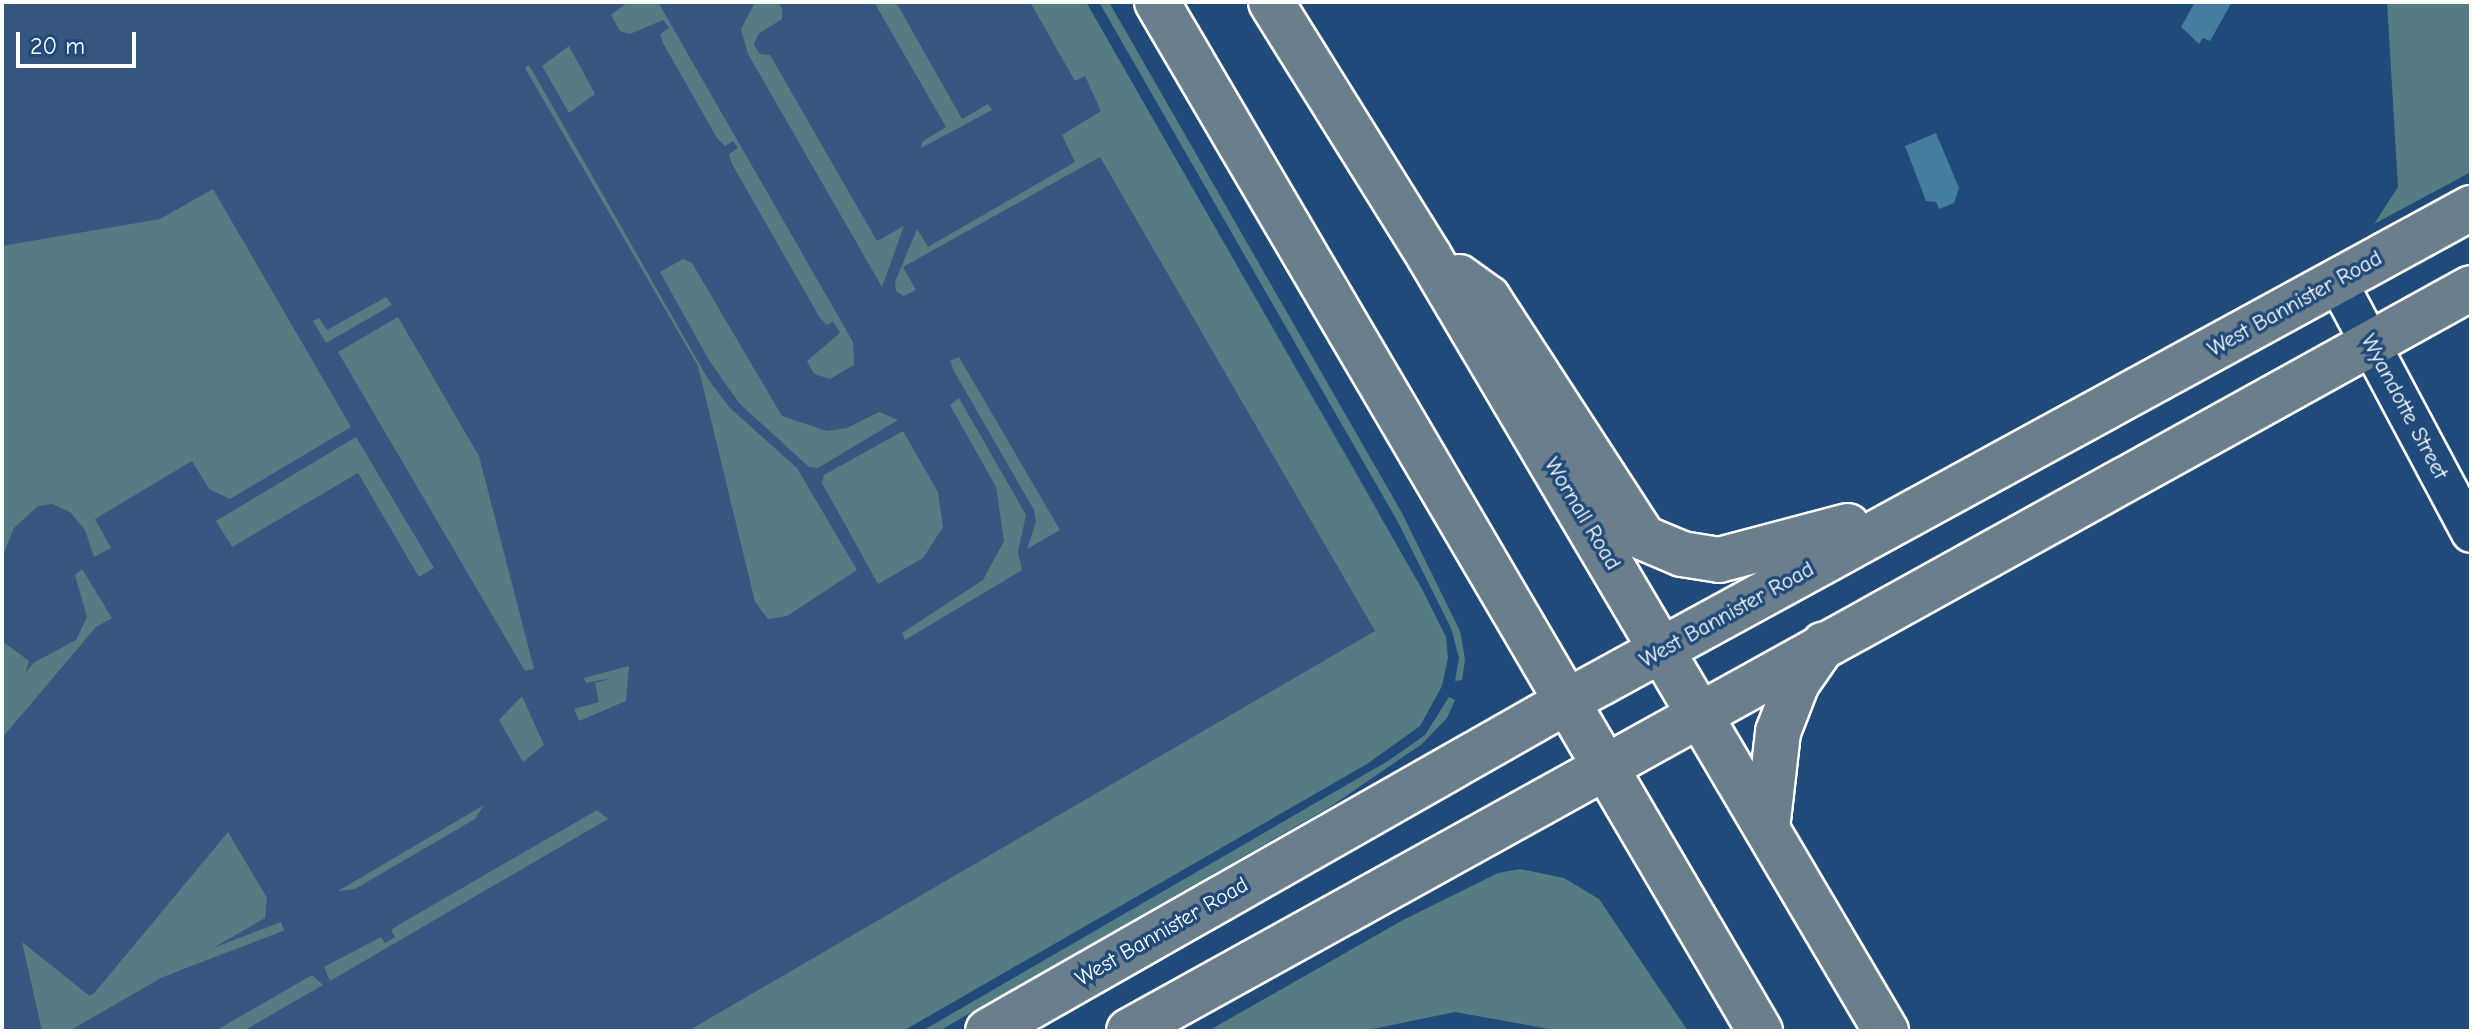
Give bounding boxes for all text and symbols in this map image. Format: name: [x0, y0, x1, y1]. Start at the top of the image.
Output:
scale bar: [20, 16, 140, 66]
text: 20 m: [30, 32, 85, 60]
street label: West Bannister Road: [2203, 245, 2387, 363]
street label: Wyandotte Street: [2355, 330, 2453, 484]
street label: Wornall Road: [1538, 453, 1626, 575]
street label: West Bannister Road: [1635, 556, 1819, 674]
street label: West Bannister Road: [1071, 872, 1253, 992]

